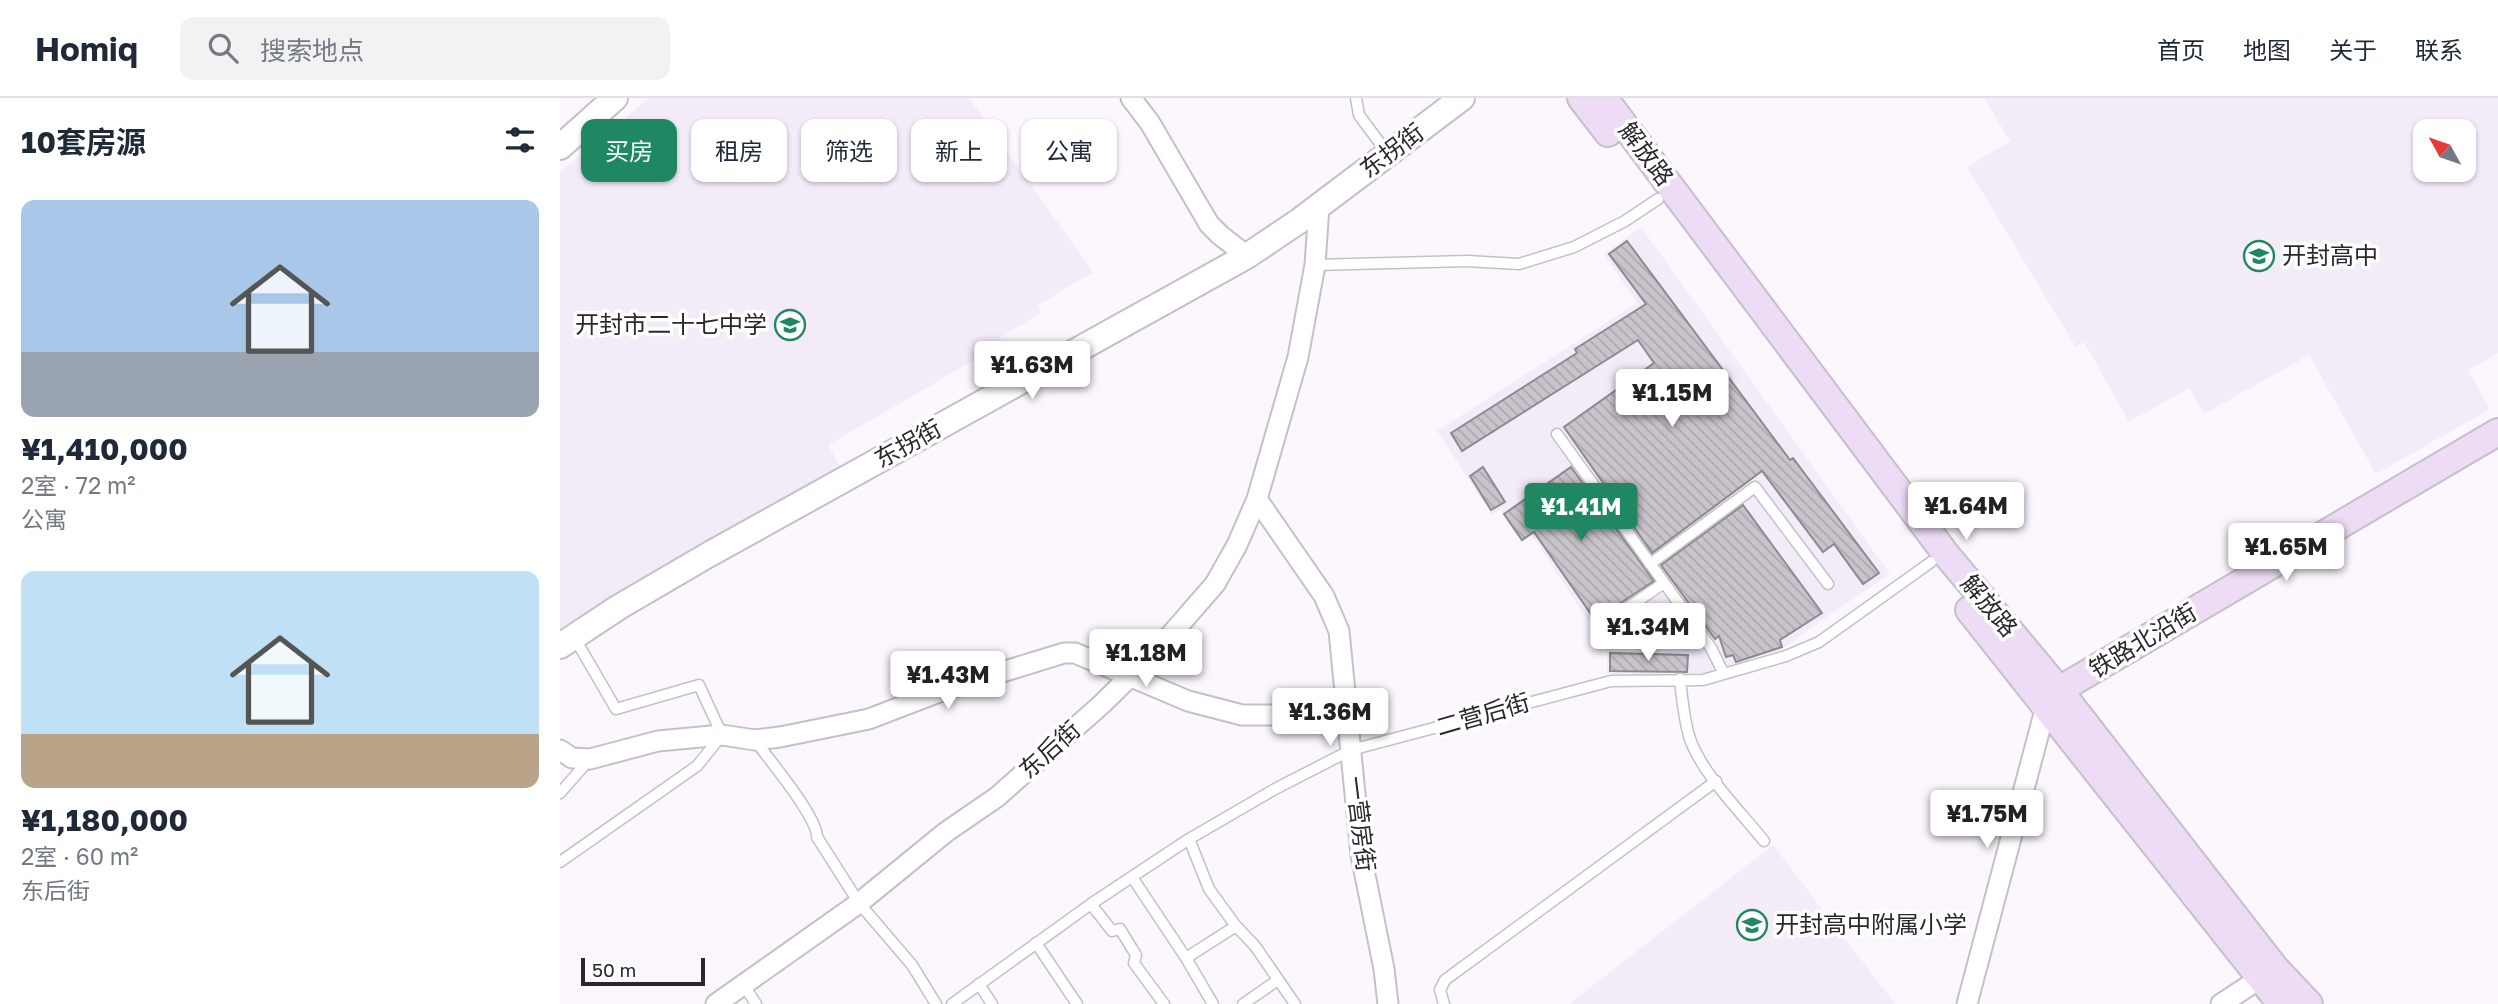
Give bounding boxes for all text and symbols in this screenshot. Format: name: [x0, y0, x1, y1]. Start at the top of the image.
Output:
search box: [180, 17, 670, 80]
text: Homiq: [35, 29, 138, 68]
icon: search: [204, 29, 242, 67]
text: 搜索地点: [260, 35, 364, 66]
text: 首页: [2157, 35, 2205, 64]
text: 地图: [2243, 35, 2291, 64]
text: 关于: [2329, 35, 2377, 64]
text: 联系: [2415, 35, 2463, 64]
street label: 解放路: [1614, 116, 1680, 191]
street label: 东拐街: [1354, 117, 1429, 183]
chip: 买房: [581, 119, 677, 182]
chip: 租房: [691, 119, 787, 182]
chip: 筛选: [801, 119, 897, 182]
chip: 新上: [911, 119, 1007, 182]
chip: 公寓: [1021, 119, 1117, 182]
north arrow: [2413, 119, 2476, 182]
map controls: [2413, 119, 2476, 182]
icon: filters: [501, 121, 539, 159]
text: 10套房源: [21, 124, 146, 160]
school or university icon: 开封高中: [2242, 239, 2276, 273]
place label: 开封高中: [2282, 240, 2378, 269]
icon: home: [217, 246, 343, 372]
school or university icon: 开封市二十七中学: [773, 308, 807, 342]
place label: 开封市二十七中学: [575, 309, 767, 338]
pin: ¥1.63M: [975, 342, 1089, 401]
text: ¥1.63M: [990, 350, 1074, 378]
pin: ¥1.15M: [1615, 370, 1729, 429]
text: ¥1.15M: [1632, 378, 1712, 406]
street label: 东拐街: [869, 413, 946, 473]
text: ¥1,410,000: [21, 431, 188, 467]
text: 2室 · 72 m²: [21, 471, 136, 499]
pin: ¥1.64M: [1909, 482, 2023, 542]
pin: ¥1.41M: [1524, 484, 1638, 543]
text: ¥1.64M: [1924, 491, 2008, 519]
text: ¥1.41M: [1540, 492, 1622, 520]
text: 公寓: [21, 505, 67, 533]
pin: ¥1.65M: [2229, 524, 2343, 583]
text: ¥1.65M: [2244, 532, 2328, 560]
street label: 解放路: [1956, 568, 2024, 642]
street label: 铁路北沿街: [2083, 596, 2201, 683]
pin: ¥1.34M: [1591, 603, 1705, 663]
text: ¥1.34M: [1606, 612, 1690, 640]
icon: home: [217, 617, 343, 743]
pin: ¥1.18M: [1089, 630, 1203, 689]
text: ¥1.18M: [1105, 638, 1187, 666]
pin: ¥1.43M: [891, 652, 1005, 711]
text: ¥1.43M: [906, 660, 990, 688]
street label: 二营后街: [1432, 686, 1533, 741]
pin: ¥1.36M: [1273, 688, 1387, 748]
text: ¥1.36M: [1288, 697, 1372, 725]
street label: 东后街: [1013, 714, 1085, 784]
street label: 一营房街: [1341, 774, 1382, 873]
pin: ¥1.75M: [1930, 790, 2044, 850]
text: ¥1.75M: [1946, 799, 2028, 827]
text: ¥1,180,000: [21, 802, 188, 838]
text: 2室 · 60 m²: [21, 842, 138, 870]
text: 东后街: [21, 876, 90, 904]
school or university icon: 开封高中附属小学: [1735, 908, 1769, 942]
place label: 开封高中附属小学: [1775, 909, 1967, 938]
scale bar: [581, 955, 705, 987]
text: 50 m: [592, 958, 636, 981]

